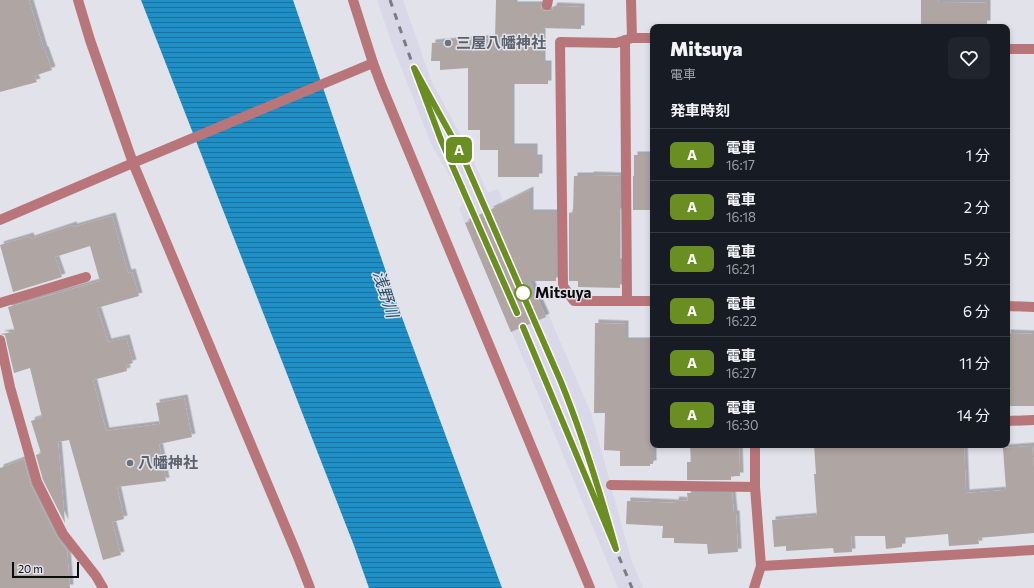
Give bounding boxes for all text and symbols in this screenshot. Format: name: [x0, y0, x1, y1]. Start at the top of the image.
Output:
place label: 三屋八幡神社: [456, 33, 546, 51]
text: Mitsuya: [670, 37, 743, 60]
button: heart: [948, 37, 990, 79]
marker: 三屋八幡神社: [443, 38, 453, 48]
text: 電車: [670, 66, 696, 82]
text: 発車時刻: [670, 101, 730, 119]
line badge: A: [446, 137, 472, 163]
text: 電車: [726, 138, 756, 156]
text: A: [454, 141, 464, 158]
text: A: [687, 146, 697, 163]
text: 1 分: [966, 146, 990, 164]
text: 16:17: [726, 157, 755, 173]
text: 電車: [726, 190, 756, 208]
text: A: [687, 198, 697, 215]
text: 2 分: [964, 198, 990, 216]
text: 16:18: [726, 209, 756, 225]
text: 電車: [726, 242, 756, 260]
text: A: [687, 250, 697, 267]
text: 5 分: [964, 250, 990, 268]
text: 16:21: [726, 261, 755, 277]
water label: 浅野川: [370, 268, 404, 322]
place label: Mitsuya: [535, 283, 592, 301]
marker: Mitsuya: [514, 284, 532, 302]
text: 電車: [726, 294, 756, 312]
text: A: [687, 302, 697, 319]
text: 6 分: [963, 302, 990, 320]
text: 16:22: [726, 313, 757, 329]
text: 電車: [726, 346, 756, 364]
text: A: [687, 354, 697, 371]
text: 11 分: [959, 354, 990, 372]
text: 16:27: [726, 365, 757, 381]
text: 電車: [726, 398, 756, 416]
text: A: [687, 406, 697, 423]
text: 14 分: [957, 406, 990, 424]
text: 16:30: [726, 417, 758, 433]
place label: 八幡神社: [138, 453, 198, 471]
marker: 八幡神社: [125, 458, 135, 468]
scale bar: [12, 560, 79, 579]
text: 20 m: [18, 562, 43, 575]

